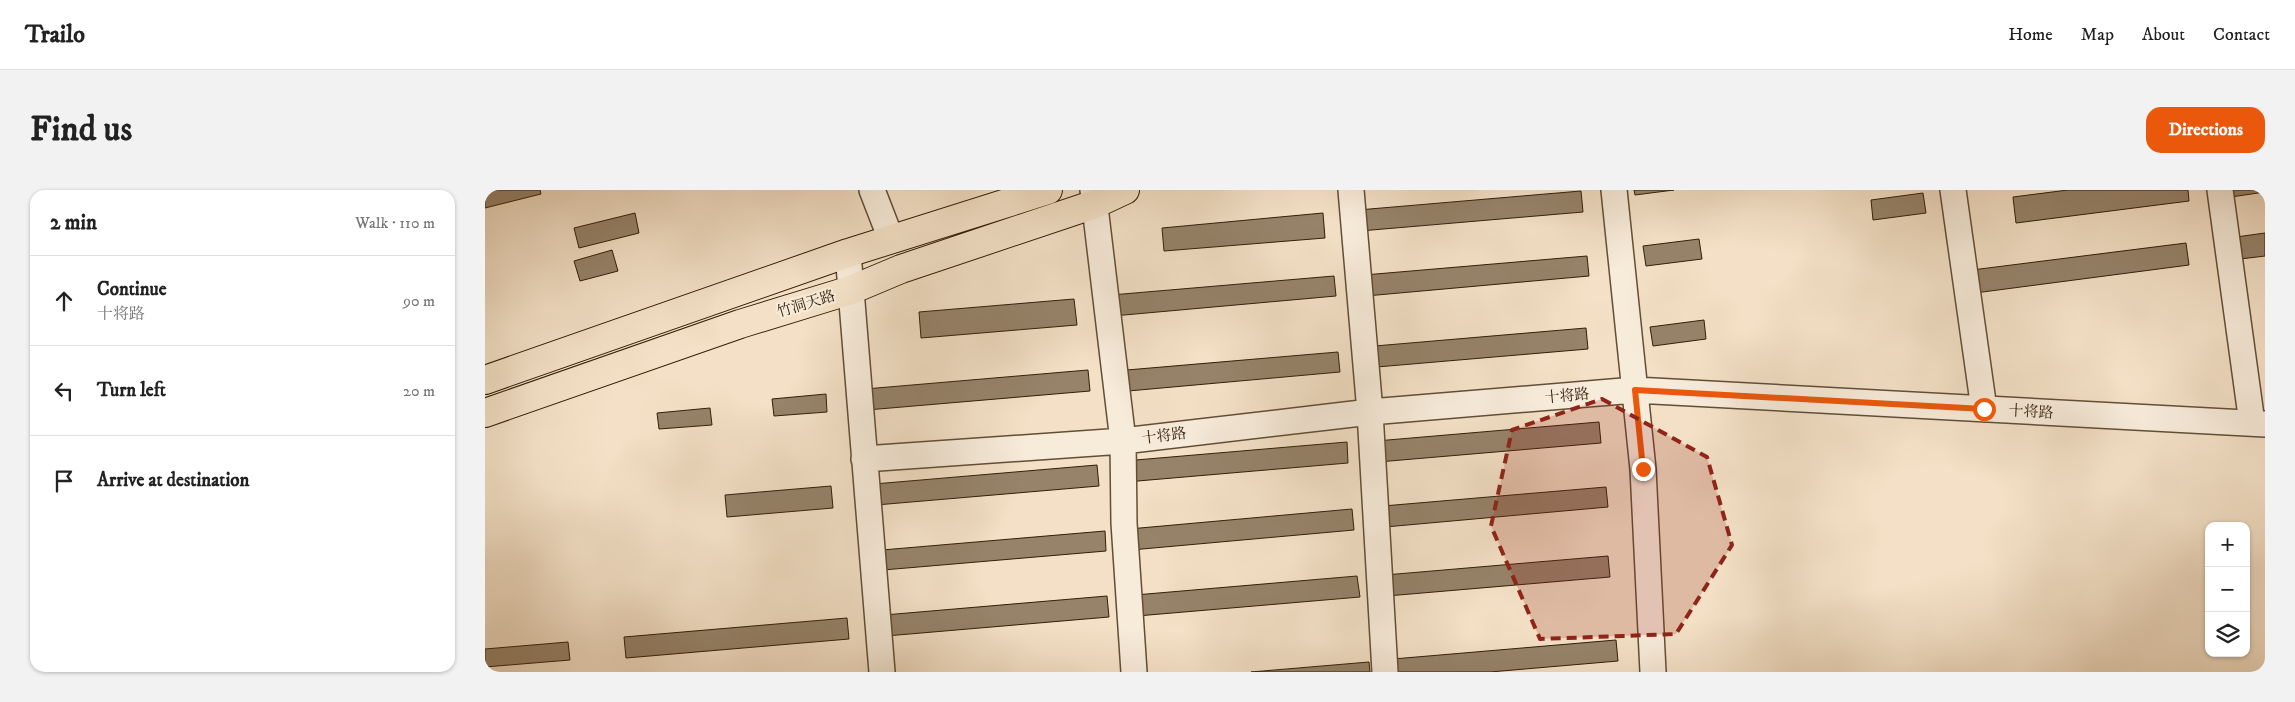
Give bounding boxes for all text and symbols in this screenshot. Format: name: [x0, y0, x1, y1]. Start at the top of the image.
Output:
text: Trailo: [25, 20, 85, 50]
text: Home: [2008, 24, 2053, 46]
text: Map: [2081, 24, 2114, 46]
text: About: [2142, 24, 2185, 46]
text: Contact: [2213, 24, 2270, 46]
button: Directions: [2146, 107, 2265, 153]
text: Find us: [30, 108, 132, 152]
text: 2 min: [50, 210, 97, 236]
text: Walk · 110 m: [355, 213, 435, 233]
text: Continue: [97, 278, 167, 301]
street label: 竹洞天路: [775, 286, 837, 322]
icon: ahead: [50, 287, 78, 315]
text: 90 m: [403, 291, 435, 311]
text: 十将路: [97, 304, 145, 324]
icon: left: [50, 377, 78, 405]
text: Turn left: [97, 379, 166, 402]
text: 20 m: [403, 381, 435, 401]
street label: 十将路: [1544, 385, 1590, 407]
route start: [1973, 398, 1996, 421]
street label: 十将路: [2008, 401, 2054, 423]
street label: 十将路: [1141, 424, 1187, 448]
route end: [1632, 458, 1655, 481]
icon: arrive: [50, 467, 78, 495]
text: Arrive at destination: [97, 469, 249, 492]
map controls: [2205, 522, 2250, 657]
button: +: [2205, 522, 2250, 567]
button: −: [2205, 567, 2250, 612]
button: layers: [2205, 612, 2250, 657]

